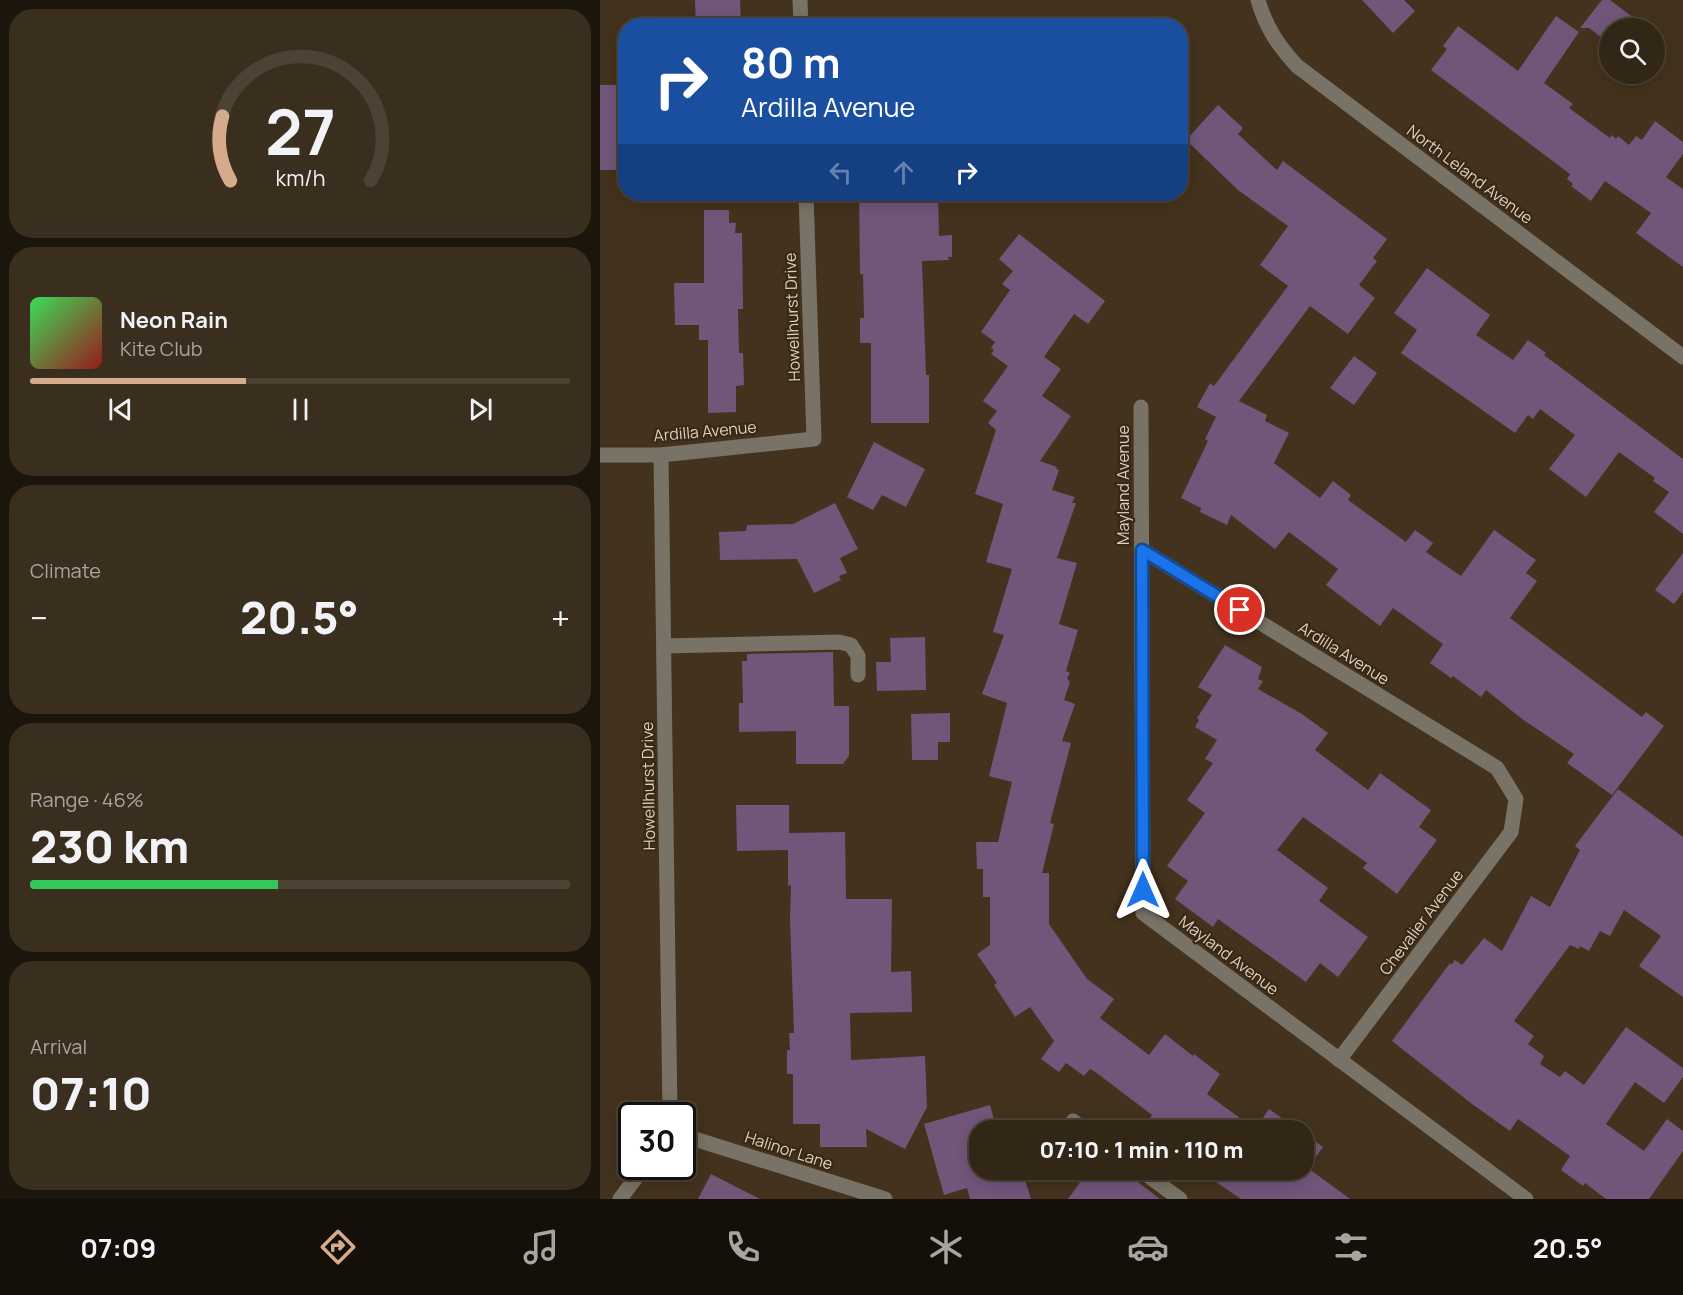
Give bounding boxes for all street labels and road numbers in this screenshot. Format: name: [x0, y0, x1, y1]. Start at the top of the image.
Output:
street label: North Leland Avenue: [1403, 119, 1537, 229]
street label: Howellhurst Drive: [779, 252, 805, 382]
street label: Ardilla Avenue: [653, 416, 757, 446]
street label: Mayland Avenue: [1112, 425, 1134, 545]
street label: Ardilla Avenue: [1294, 616, 1394, 690]
street label: Howellhurst Drive: [636, 721, 660, 851]
street label: Chevalier Avenue: [1374, 865, 1468, 979]
street label: Mayland Avenue: [1175, 910, 1283, 1000]
street label: Halinor Lane: [742, 1125, 836, 1175]

